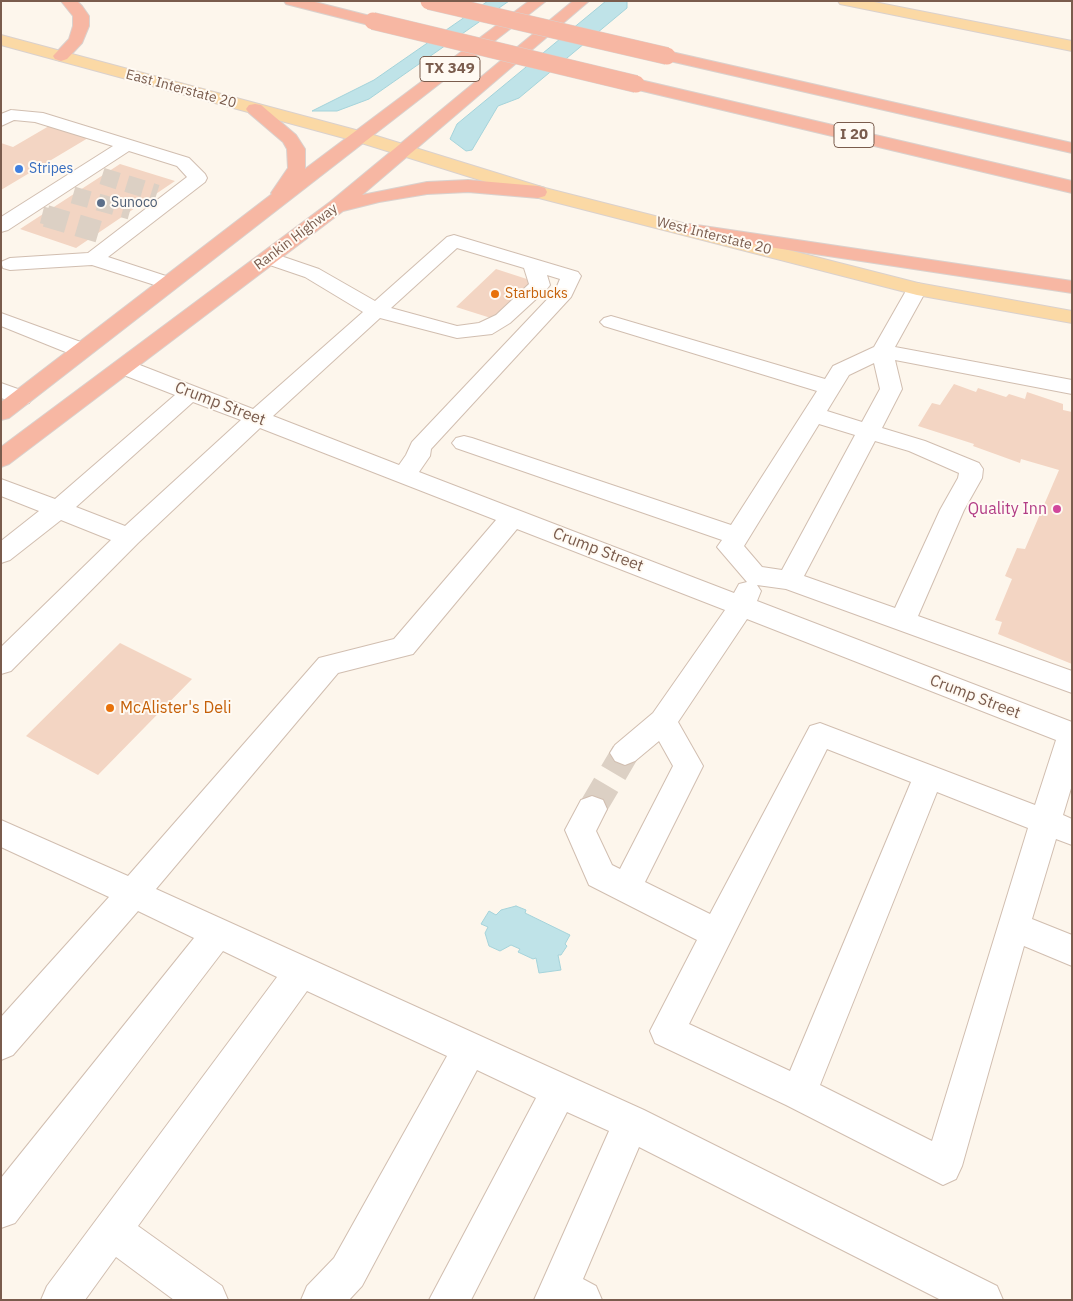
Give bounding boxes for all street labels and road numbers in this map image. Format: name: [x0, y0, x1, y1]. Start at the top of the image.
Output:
road number: TX 349: [420, 56, 480, 82]
street label: East Interstate 20: [124, 66, 238, 112]
road number: I 20: [834, 122, 874, 148]
street label: Rankin Highway: [251, 200, 341, 274]
street label: West Interstate 20: [655, 214, 773, 258]
street label: Crump Street: [172, 378, 268, 430]
street label: Crump Street: [550, 524, 646, 576]
street label: Crump Street: [927, 671, 1023, 723]

